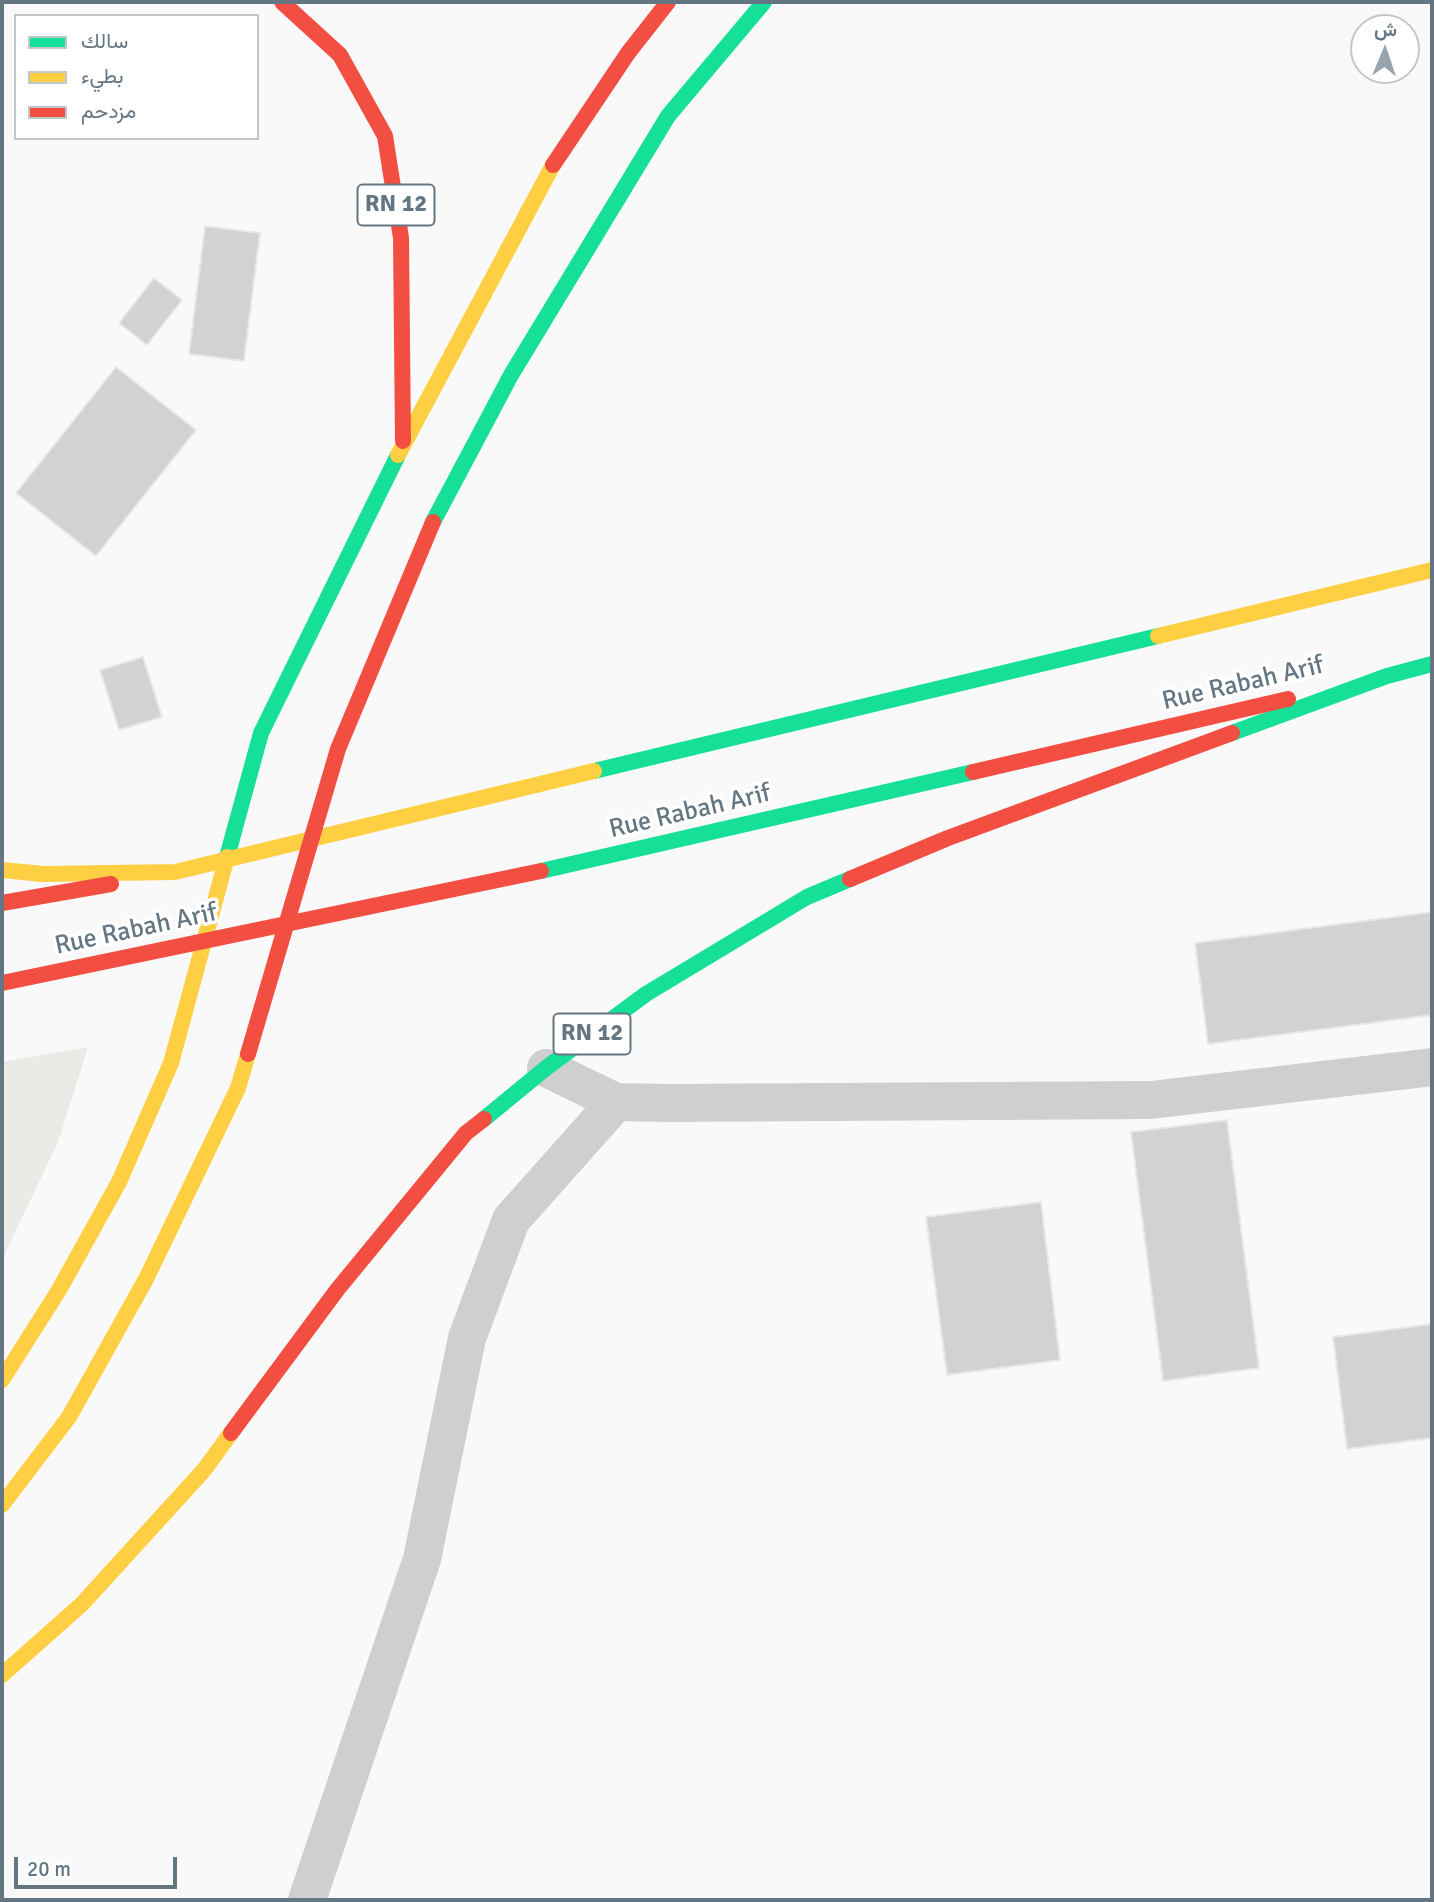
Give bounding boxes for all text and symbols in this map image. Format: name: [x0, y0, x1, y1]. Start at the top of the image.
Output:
legend: [14, 14, 259, 140]
north arrow: [1350, 14, 1420, 84]
text: ش: [1374, 18, 1397, 42]
text: سالك: [81, 28, 128, 54]
text: بطيء: [81, 63, 124, 89]
text: مزدحم: [81, 98, 136, 124]
road number: RN 12: [358, 184, 434, 226]
street label: Rue Rabah Arif: [1159, 650, 1327, 718]
street label: Rue Rabah Arif: [606, 778, 774, 846]
street label: Rue Rabah Arif: [52, 898, 220, 962]
road number: RN 12: [554, 1014, 630, 1054]
scale bar: [18, 1842, 180, 1886]
text: 20 m: [27, 1856, 71, 1882]

